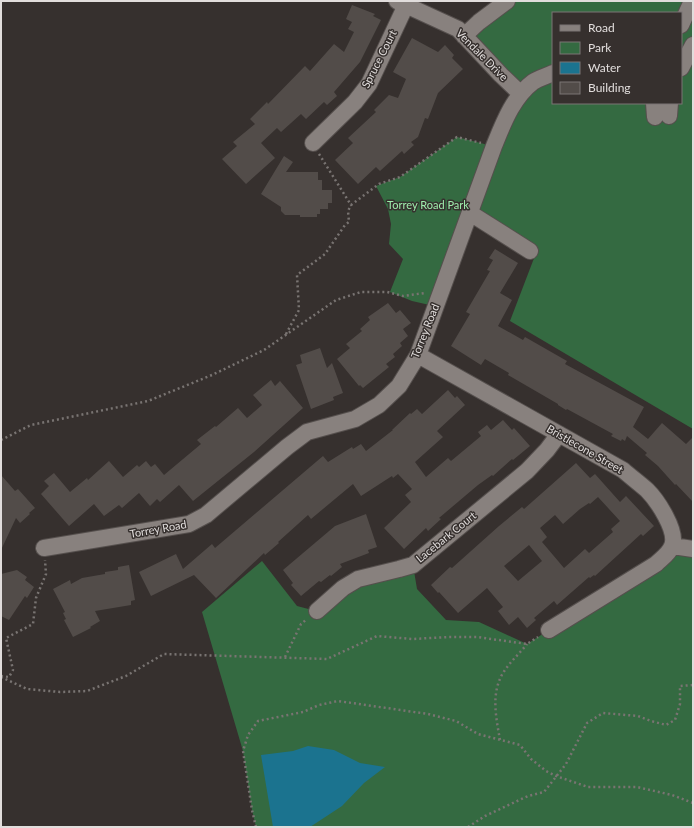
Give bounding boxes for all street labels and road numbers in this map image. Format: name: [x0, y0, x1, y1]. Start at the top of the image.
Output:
street label: Vendale Drive: [454, 26, 511, 83]
street label: Spruce Court: [358, 27, 399, 90]
street label: Torrey Road: [408, 302, 441, 360]
street label: Bristlecone Street: [545, 421, 626, 476]
street label: Lacebark Court: [413, 508, 478, 565]
street label: Torrey Road: [128, 517, 187, 540]

